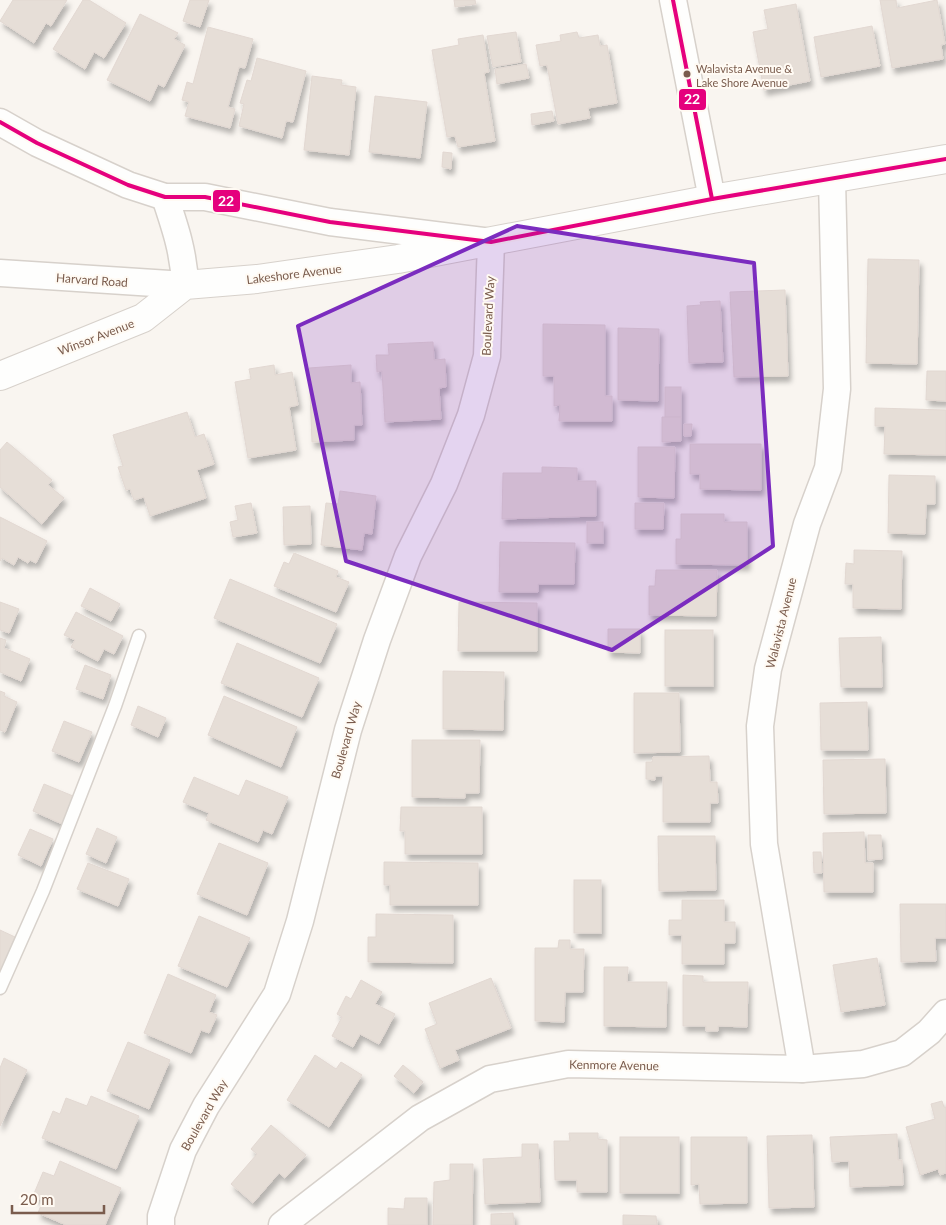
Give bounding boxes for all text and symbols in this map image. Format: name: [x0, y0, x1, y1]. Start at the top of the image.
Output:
place label: Walavista Avenue & Lake Shore Avenue: [696, 62, 792, 89]
marker: Walavista Avenue & Lake Shore Avenue: [682, 69, 692, 79]
line badge: 22: [678, 88, 707, 111]
text: 22: [684, 90, 700, 107]
line badge: 22: [212, 189, 241, 213]
text: 22: [218, 192, 234, 209]
street label: Lakeshore Avenue: [246, 261, 342, 287]
street label: Harvard Road: [56, 270, 128, 290]
street label: Boulevard Way: [478, 275, 498, 356]
street label: Winsor Avenue: [56, 316, 136, 358]
street label: Walavista Avenue: [762, 576, 800, 670]
street label: Boulevard Way: [328, 699, 364, 780]
street label: Kenmore Avenue: [569, 1057, 659, 1073]
street label: Boulevard Way: [178, 1076, 231, 1153]
scale bar: [12, 1182, 105, 1214]
text: 20 m: [20, 1190, 54, 1208]

